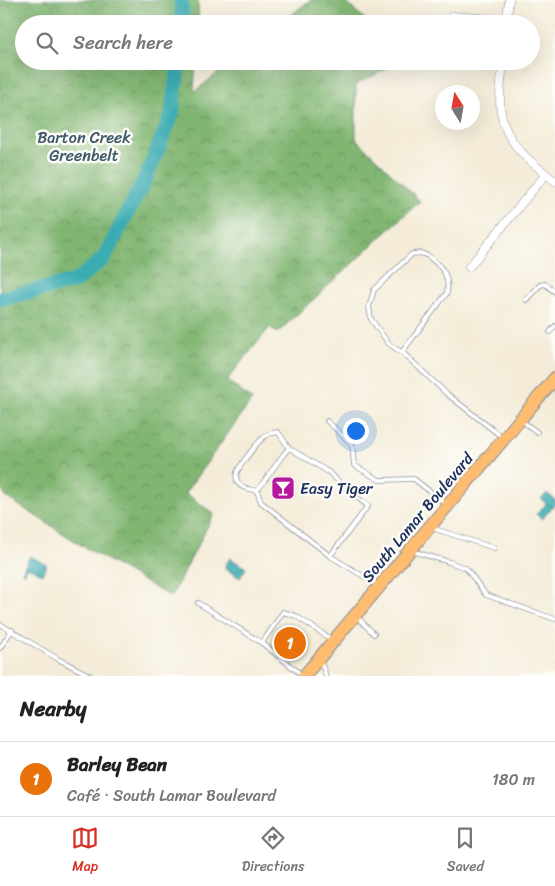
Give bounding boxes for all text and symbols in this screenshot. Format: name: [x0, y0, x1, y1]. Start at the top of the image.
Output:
search box: [15, 15, 540, 70]
text: Search here: [73, 26, 173, 59]
icon: search: [33, 29, 61, 57]
north arrow: [435, 85, 480, 130]
park label: Barton Creek Greenbelt: [37, 123, 131, 170]
your location: [343, 418, 369, 444]
street label: South Lamar Boulevard: [354, 444, 482, 589]
place label: Easy Tiger: [300, 474, 374, 503]
bar icon: Easy Tiger: [270, 475, 296, 501]
pin: 1: [274, 624, 306, 662]
text: Nearby: [20, 690, 86, 728]
text: Barley Bean: [67, 748, 167, 781]
text: 1: [33, 765, 39, 794]
text: 180 m: [492, 765, 535, 794]
text: Café · South Lamar Boulevard: [67, 781, 276, 810]
tab: Map: [71, 824, 99, 879]
tab: Directions: [242, 824, 304, 879]
tab: Saved: [447, 824, 484, 879]

